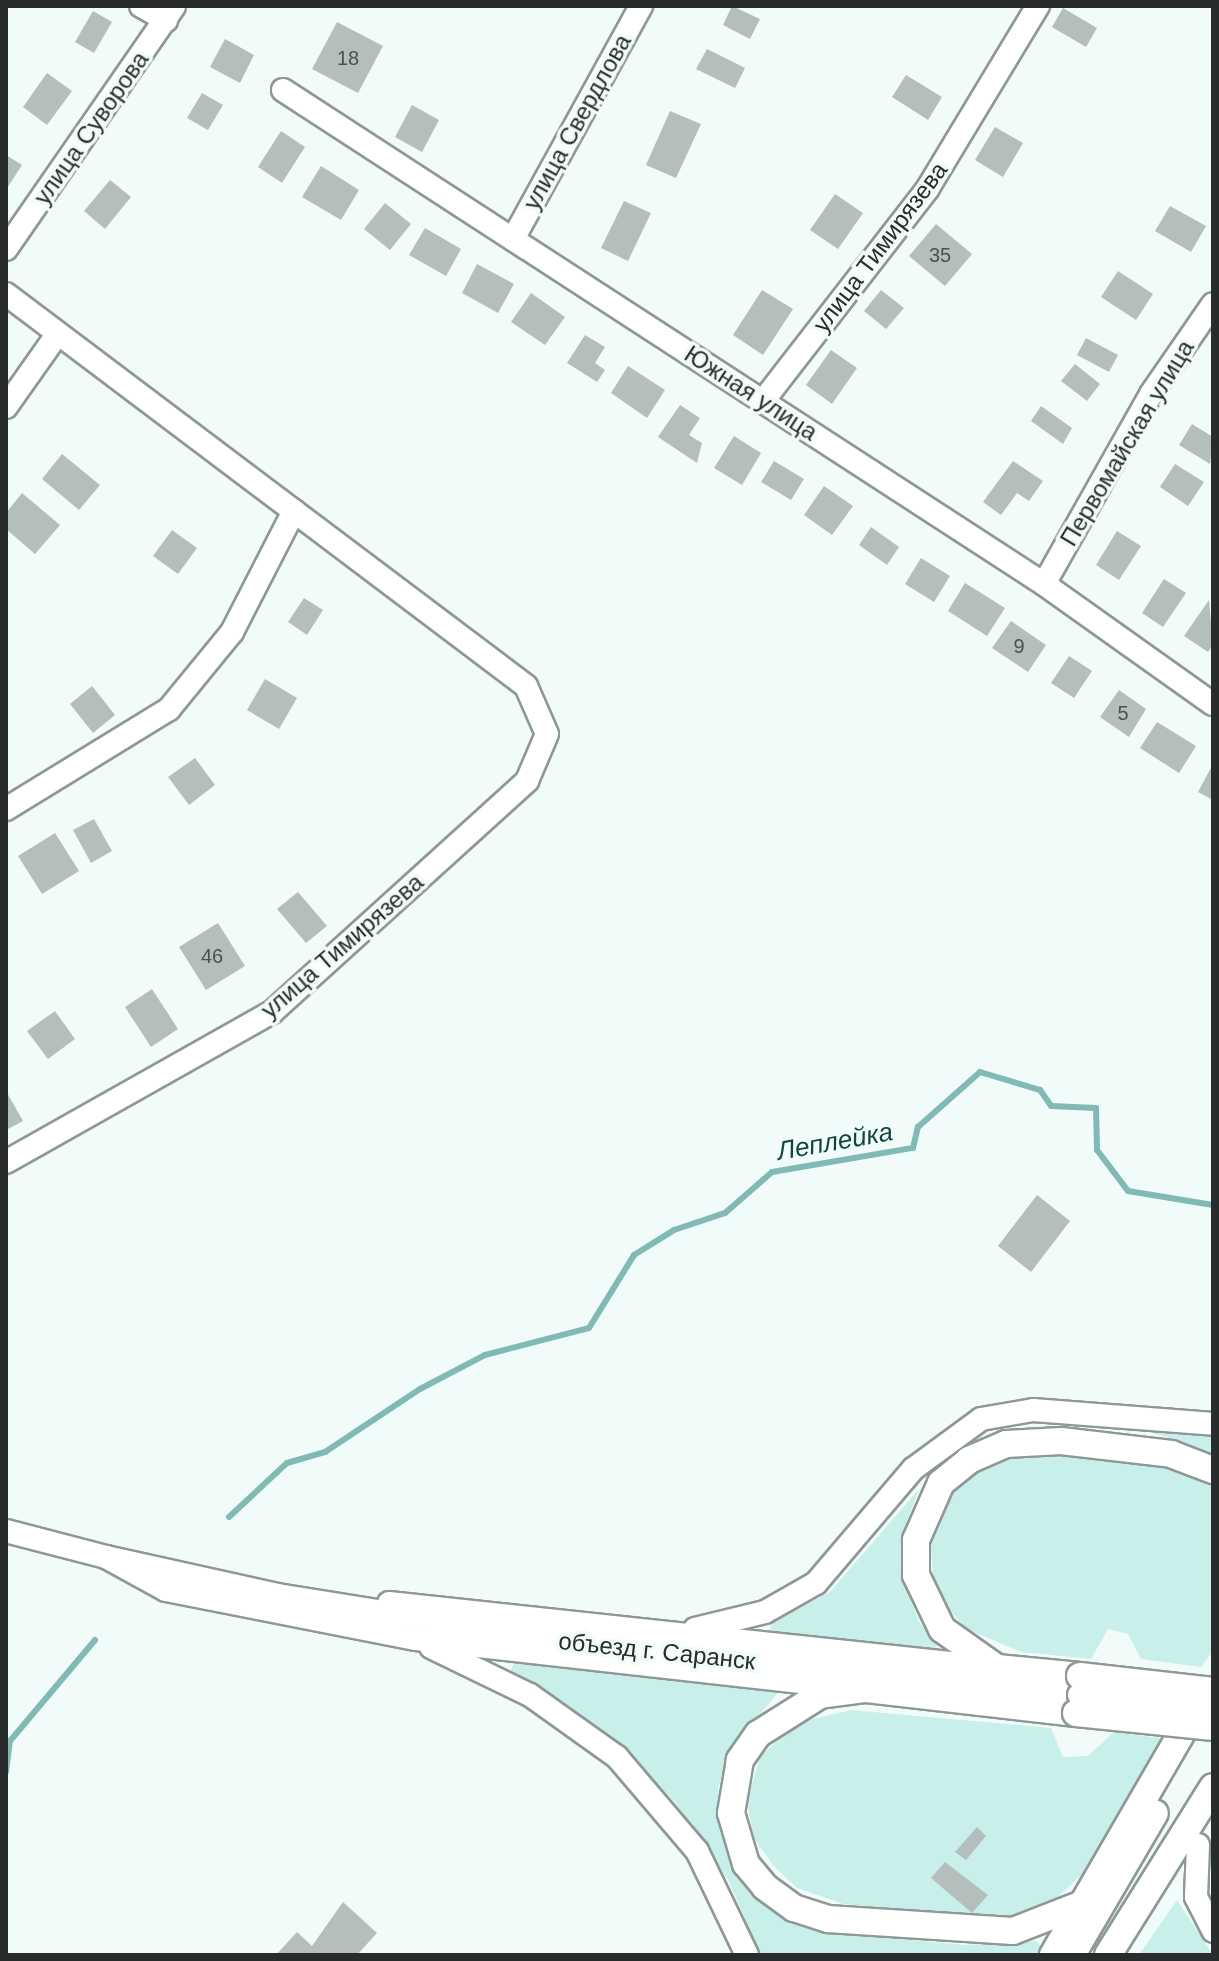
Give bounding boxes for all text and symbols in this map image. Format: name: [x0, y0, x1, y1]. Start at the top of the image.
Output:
street label: улица Свердлова: [517, 29, 637, 215]
street label: улица Суворова: [27, 46, 155, 210]
house number: 18: [337, 46, 359, 70]
street label: улица Тимирязева: [807, 156, 953, 338]
house number: 35: [929, 243, 951, 267]
street label: Первомайская улица: [1054, 335, 1200, 551]
street label: Южная улица: [679, 339, 823, 447]
house number: 9: [1013, 634, 1025, 658]
house number: 5: [1117, 701, 1129, 725]
street label: улица Тимирязева: [255, 868, 429, 1024]
house number: 46: [201, 944, 223, 968]
water label: Леплейка: [775, 1116, 895, 1168]
street label: объезд г. Саранск: [557, 1626, 757, 1676]

